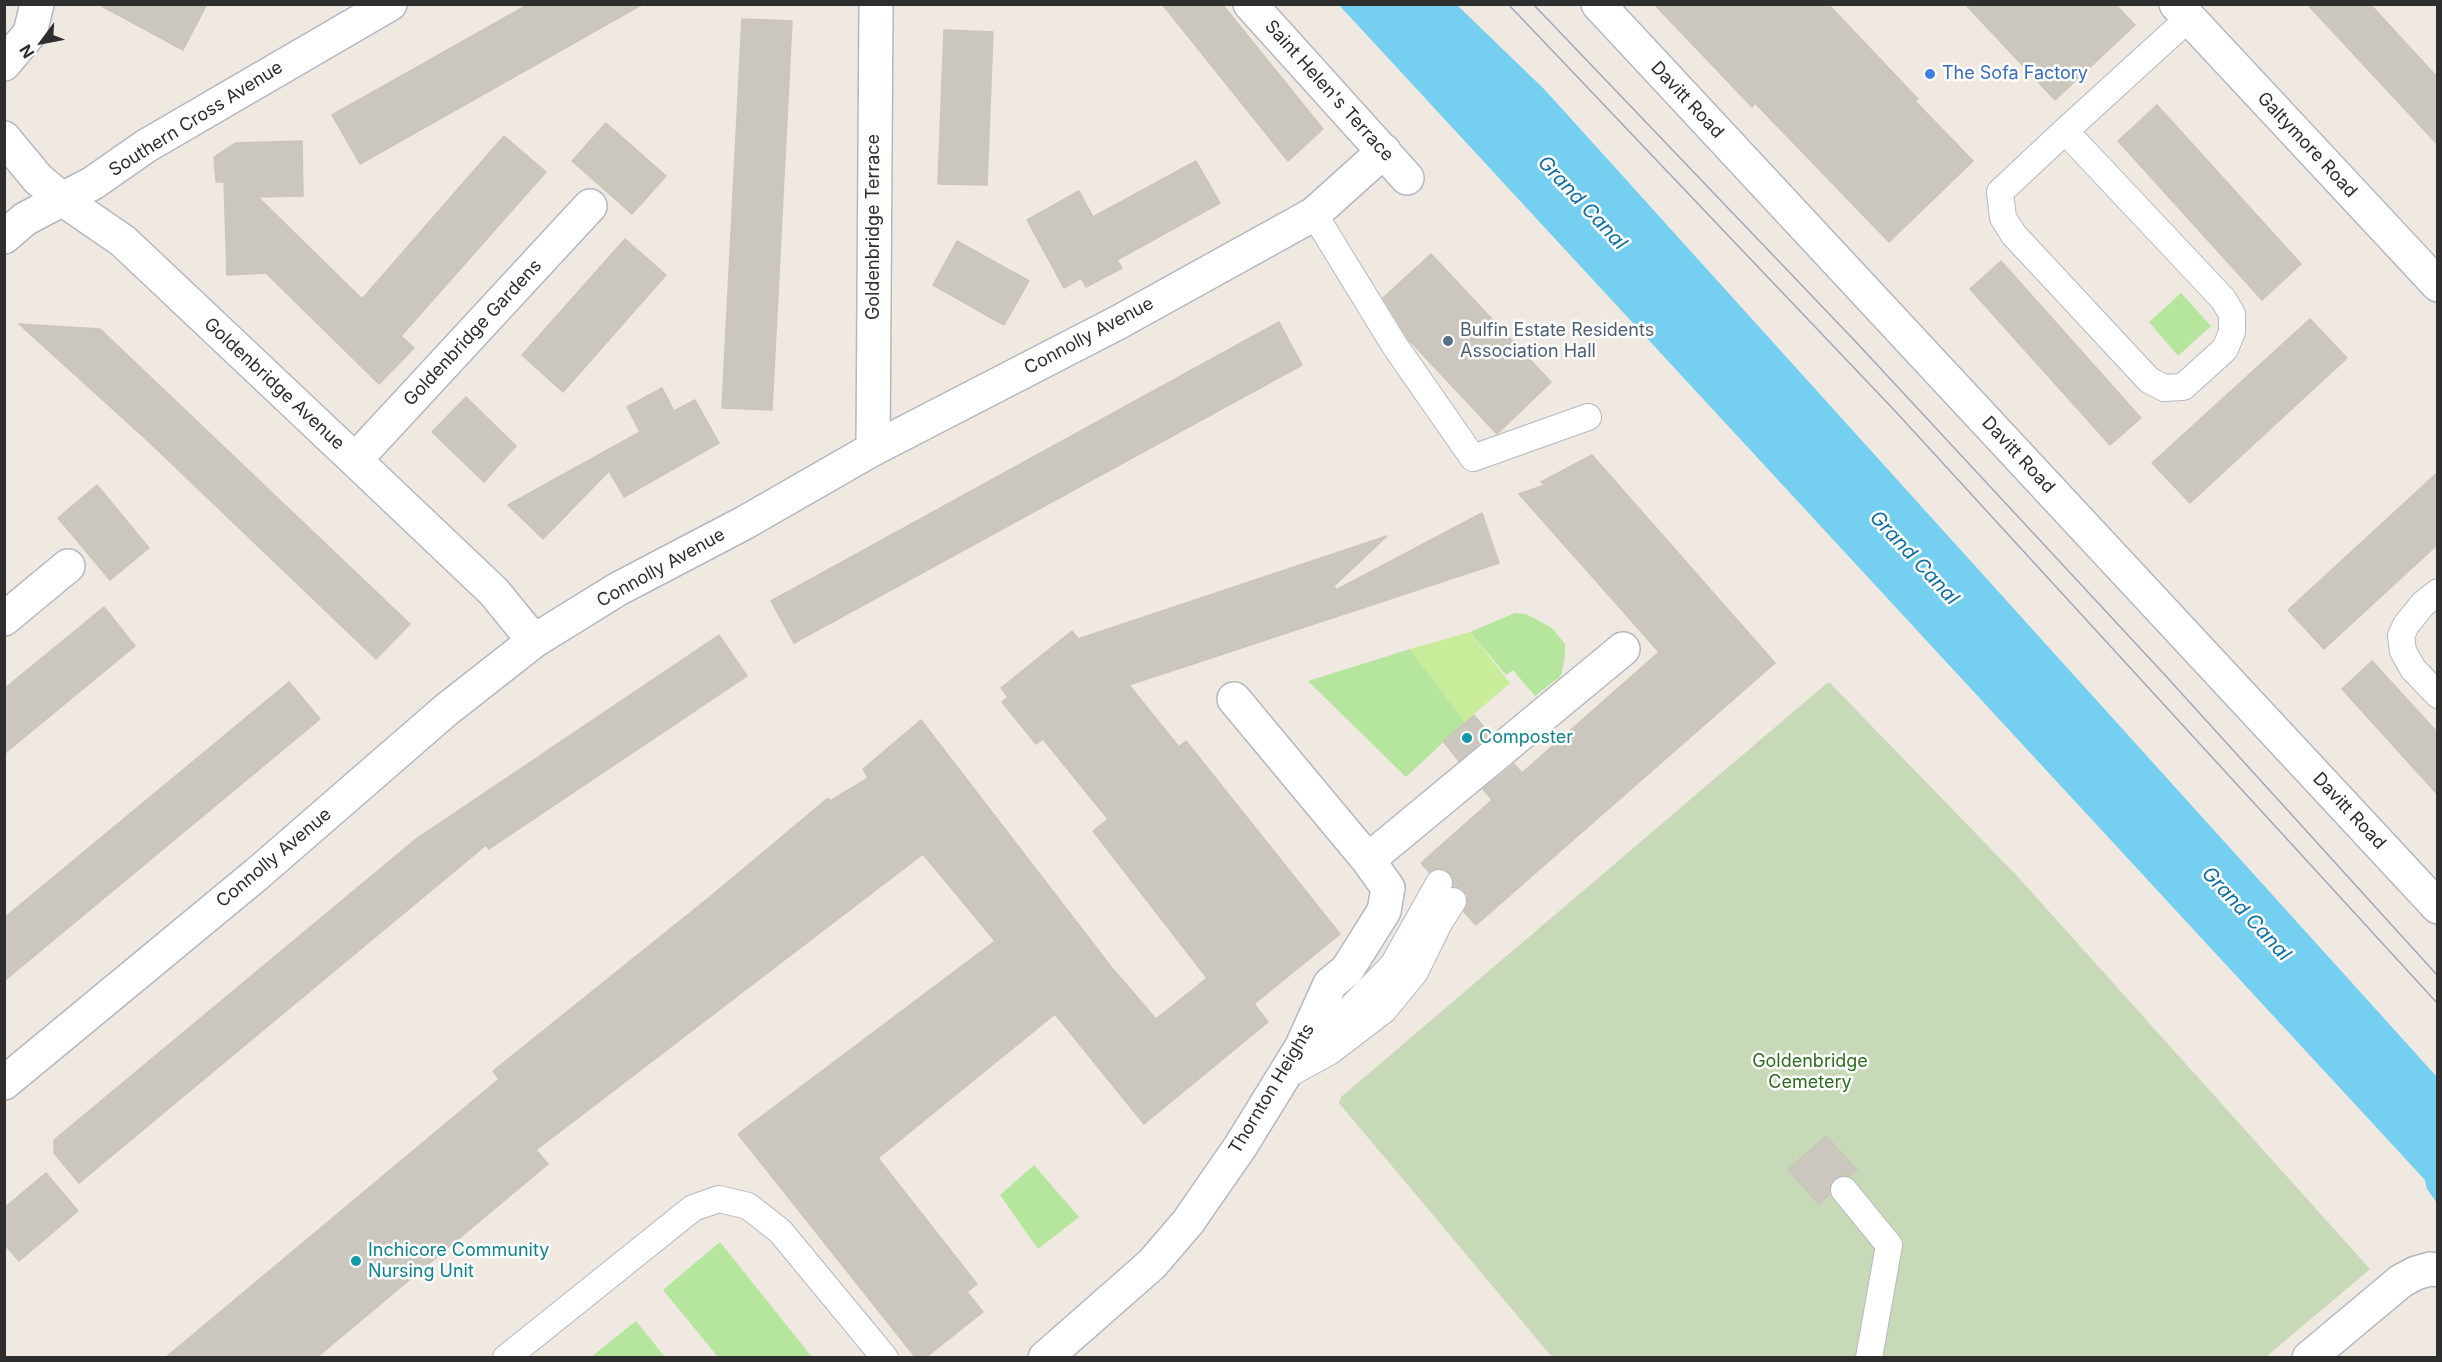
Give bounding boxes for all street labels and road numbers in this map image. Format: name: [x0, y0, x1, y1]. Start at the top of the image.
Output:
street label: Saint Helen's Terrace: [1260, 16, 1398, 166]
street label: Southern Cross Avenue: [105, 57, 287, 181]
street label: Davitt Road: [1646, 57, 1728, 143]
street label: Galtymore Road: [2253, 88, 2361, 202]
street label: Goldenbridge Terrace: [863, 134, 885, 320]
street label: Goldenbridge Gardens: [399, 255, 547, 411]
street label: Connolly Avenue: [1021, 293, 1157, 379]
street label: Goldenbridge Avenue: [199, 313, 349, 455]
street label: Davitt Road: [1977, 412, 2059, 498]
street label: Connolly Avenue: [593, 524, 729, 612]
street label: Davitt Road: [2308, 768, 2390, 854]
street label: Connolly Avenue: [212, 804, 336, 912]
street label: Thornton Heights: [1225, 1020, 1319, 1158]

